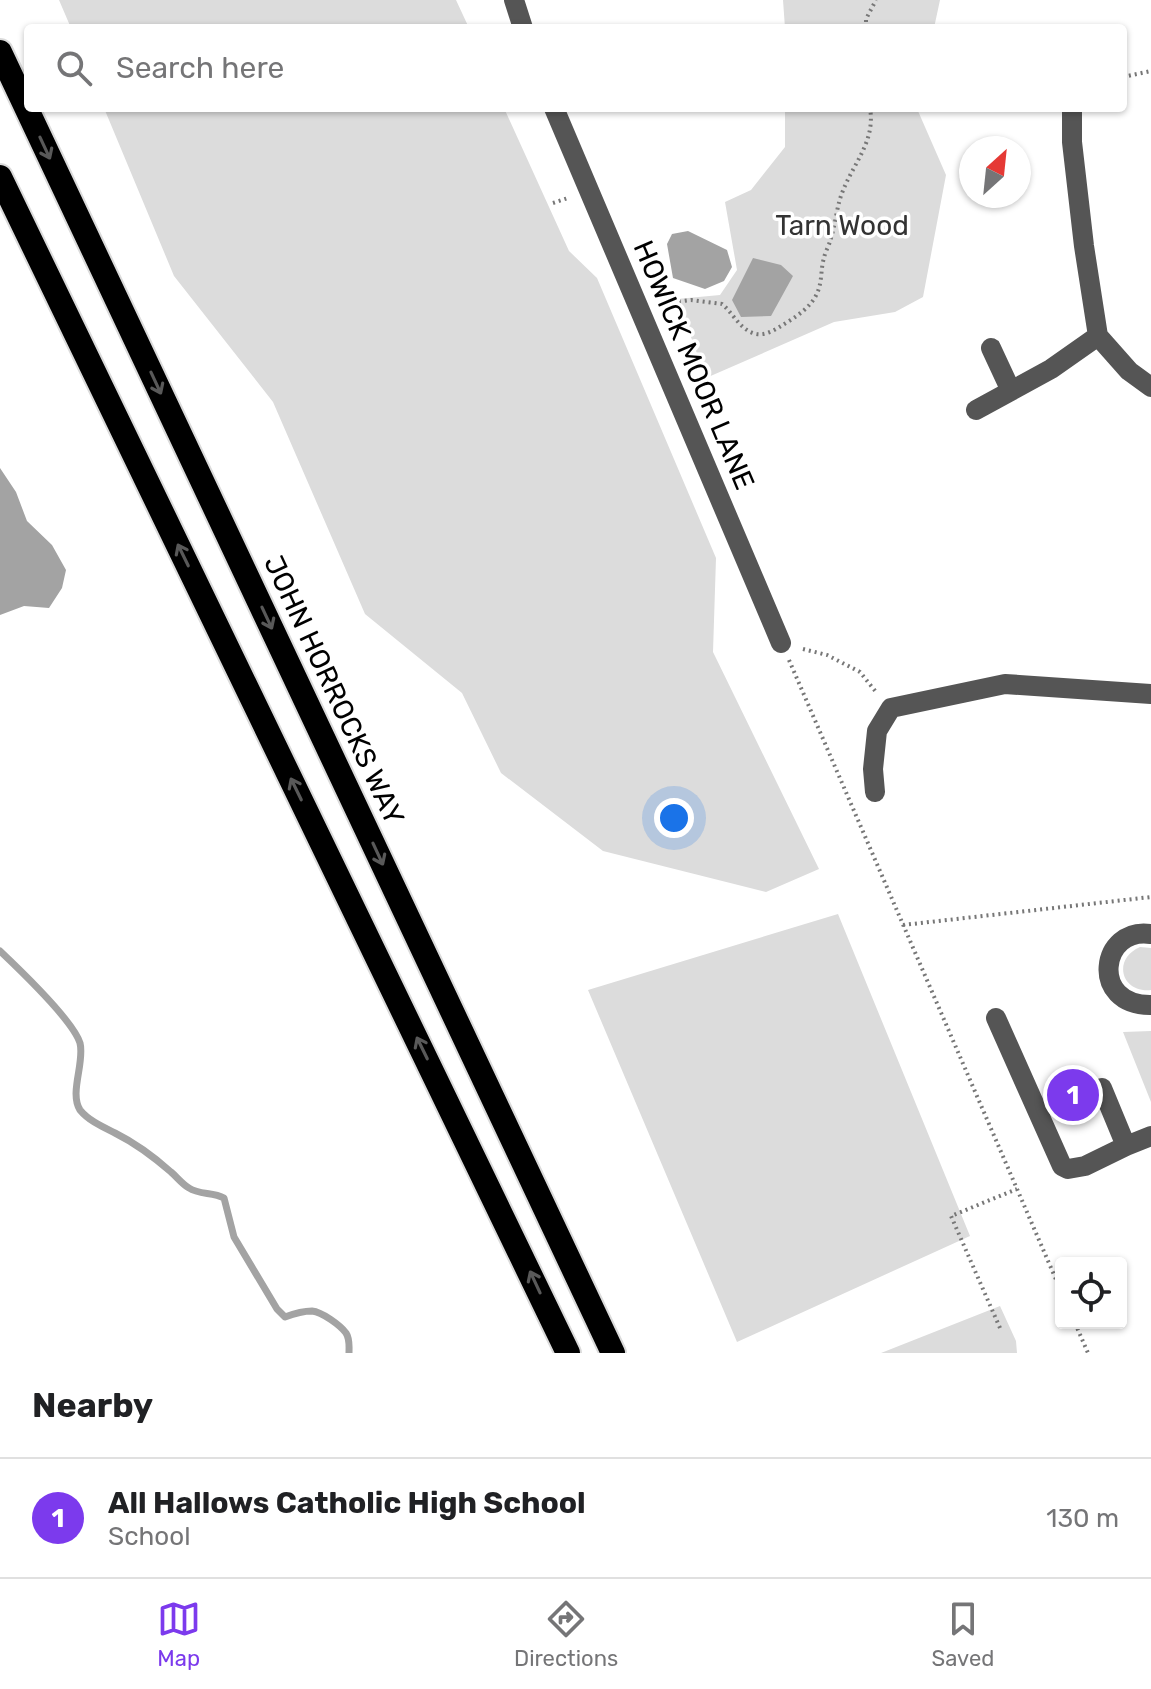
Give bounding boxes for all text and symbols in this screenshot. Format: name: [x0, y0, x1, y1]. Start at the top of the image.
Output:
search box: [24, 24, 1127, 112]
icon: search: [52, 46, 96, 90]
text: Search here: [116, 50, 284, 86]
one-way arrow: [38, 136, 53, 160]
north arrow: [959, 136, 1031, 208]
park label: Tarn Wood: [775, 209, 909, 242]
street label: HOWICK MOOR LANE: [627, 236, 761, 494]
one-way arrow: [149, 371, 164, 395]
one-way arrow: [175, 543, 190, 567]
street label: JOHN HORROCKS WAY: [257, 550, 411, 830]
one-way arrow: [260, 606, 275, 630]
one-way arrow: [288, 778, 303, 801]
your location: [654, 798, 694, 838]
one-way arrow: [371, 841, 386, 865]
one-way arrow: [414, 1037, 429, 1061]
pin: 1: [1047, 1065, 1099, 1125]
map controls: [1055, 1257, 1127, 1329]
button: locate: [1055, 1257, 1127, 1329]
one-way arrow: [527, 1271, 542, 1295]
text: Nearby: [32, 1385, 153, 1426]
text: All Hallows Catholic High School: [108, 1485, 586, 1521]
text: 1: [52, 1503, 64, 1534]
text: 130 m: [1046, 1503, 1119, 1534]
text: School: [108, 1521, 191, 1552]
tab: Map: [157, 1597, 201, 1672]
tab: Directions: [514, 1597, 618, 1672]
tab: Saved: [932, 1597, 994, 1672]

